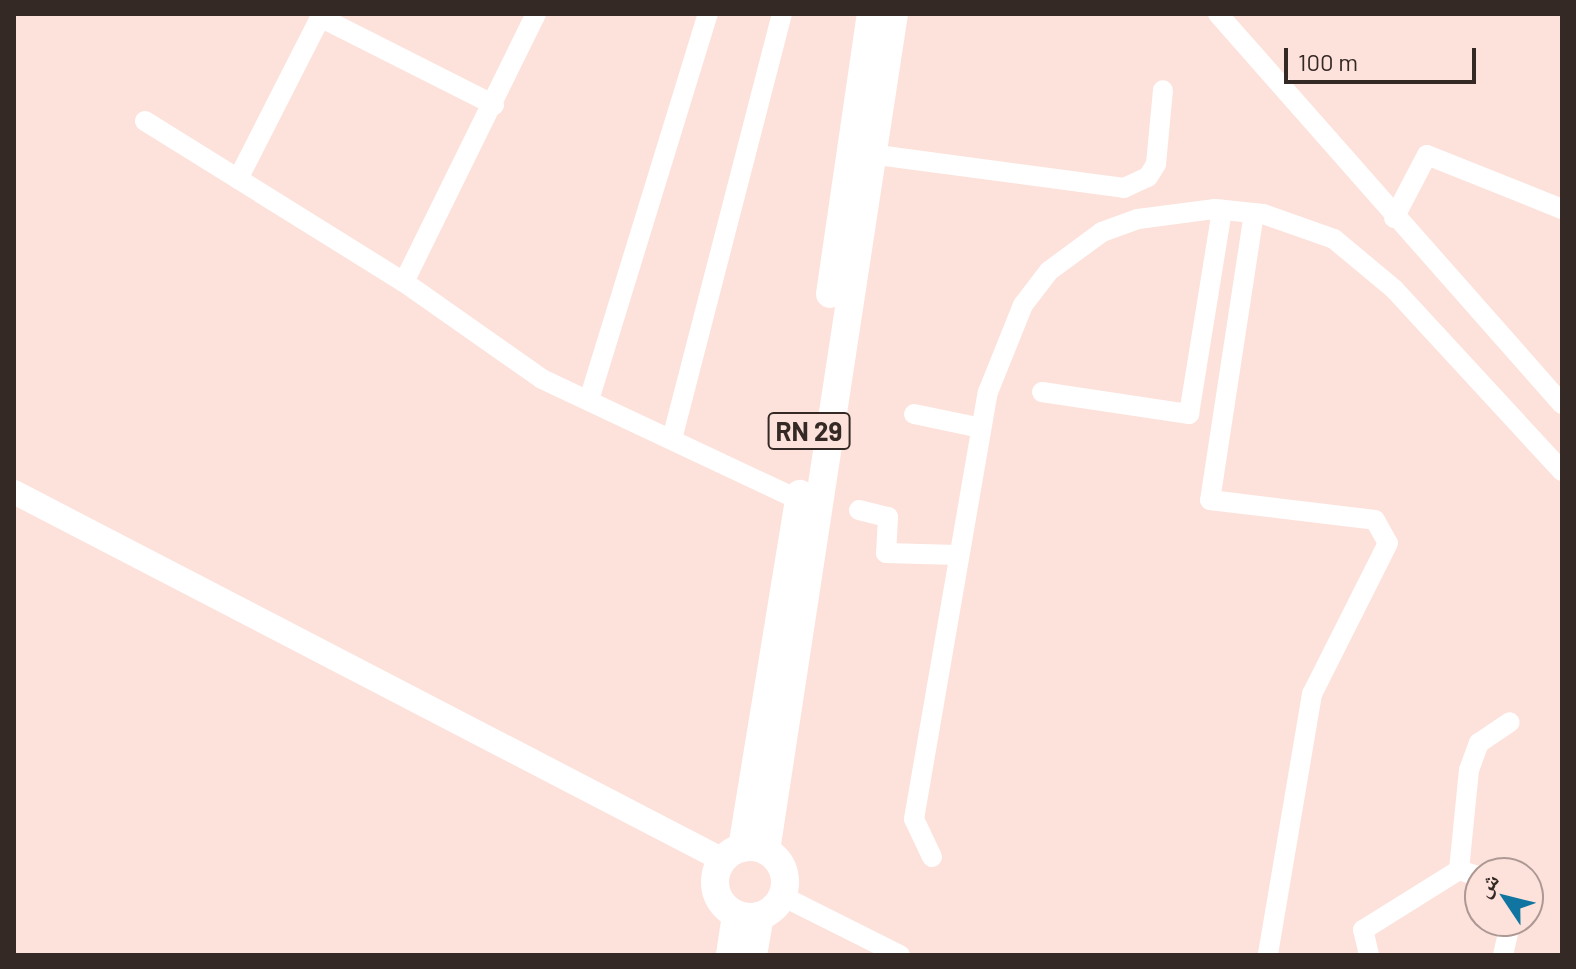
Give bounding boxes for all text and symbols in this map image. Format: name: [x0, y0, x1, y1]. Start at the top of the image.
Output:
scale bar: [1288, 32, 1480, 82]
text: 100 m: [1298, 47, 1358, 76]
road number: RN 29: [767, 409, 851, 453]
north arrow: [1464, 857, 1544, 937]
text: ش: [1469, 867, 1503, 901]

